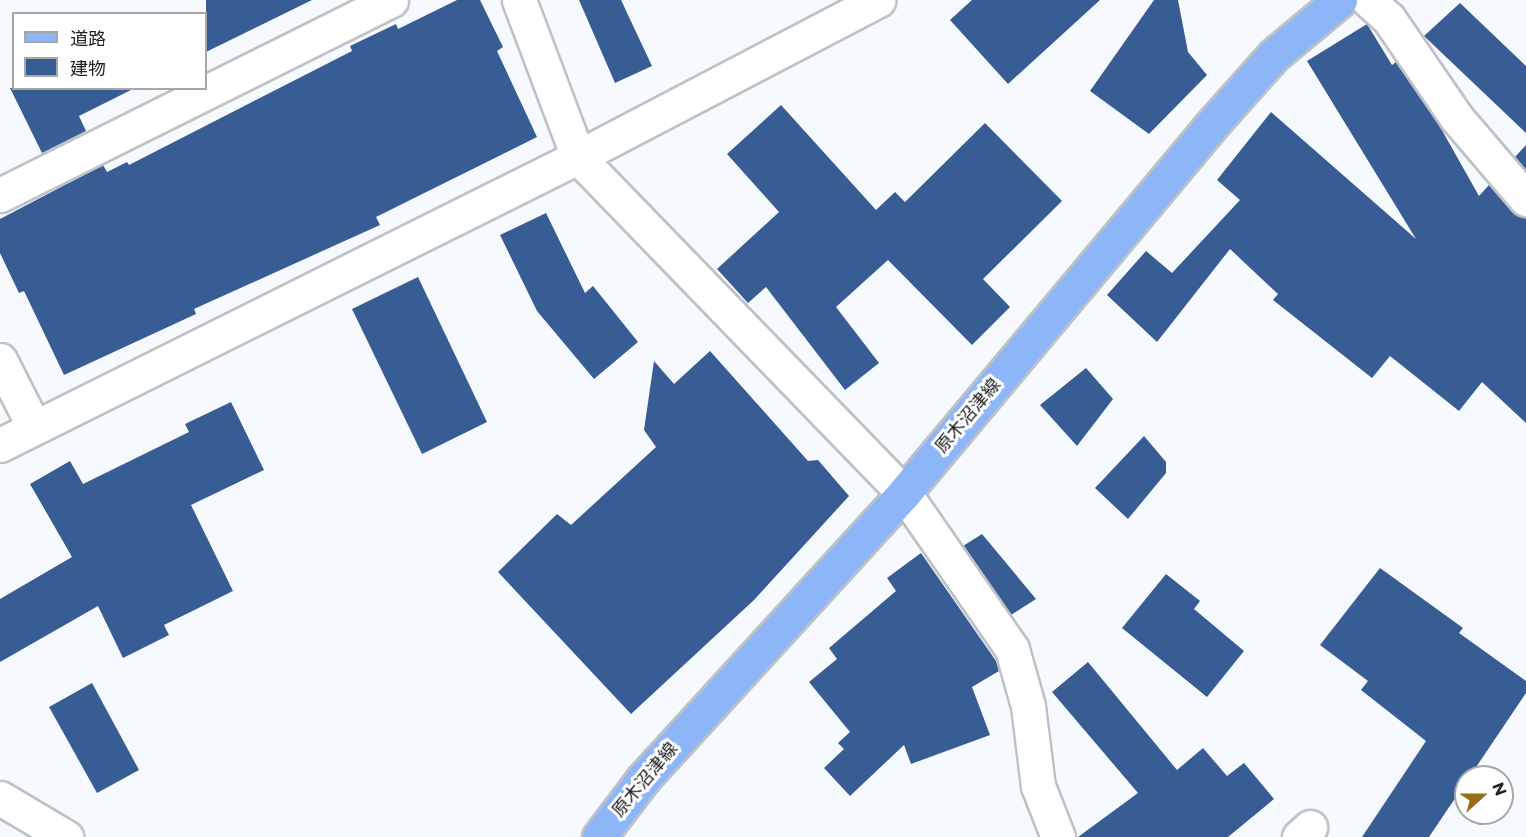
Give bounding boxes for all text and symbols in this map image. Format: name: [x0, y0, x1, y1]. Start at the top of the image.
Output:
legend: [12, 12, 207, 90]
text: 道路: [70, 28, 106, 50]
text: 建物: [70, 58, 106, 80]
street label: 原木沼津線: [931, 375, 1005, 457]
street label: 原木沼津線: [608, 739, 682, 821]
north arrow: [1454, 765, 1514, 825]
text: N: [1488, 780, 1511, 799]

